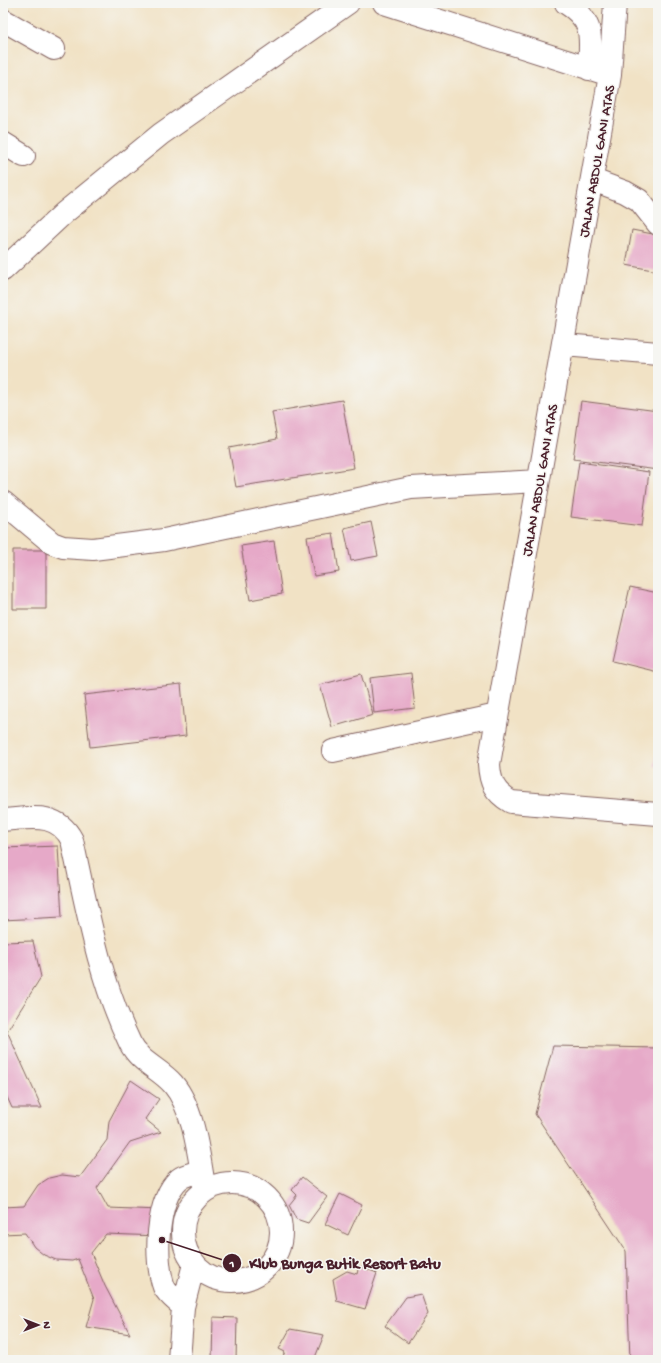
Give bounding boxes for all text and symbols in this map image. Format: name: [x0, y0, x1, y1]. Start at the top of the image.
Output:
street label: JALAN ABDUL GANI ATAS: [576, 84, 620, 239]
street label: JALAN ABDUL GANI ATAS: [519, 403, 563, 558]
callout: Klub Bunga Butik Resort Batu: [222, 1249, 449, 1277]
text: Klub Bunga Butik Resort Batu: [248, 1256, 441, 1275]
text: 1: [229, 1258, 235, 1272]
north arrow: [18, 1305, 58, 1345]
text: N: [40, 1321, 52, 1329]

